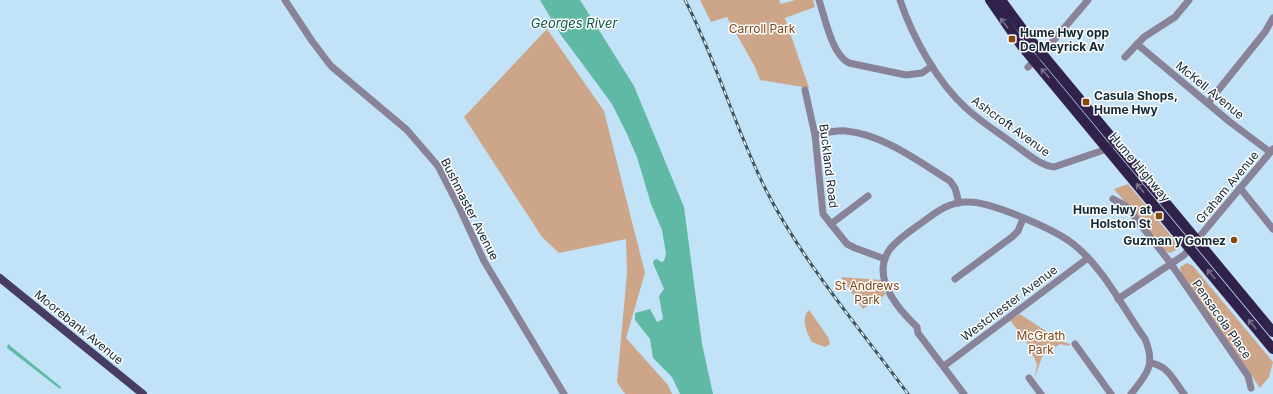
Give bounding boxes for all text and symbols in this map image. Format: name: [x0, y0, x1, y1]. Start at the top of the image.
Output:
water label: Georges River: [531, 15, 618, 31]
one-way arrow: [1000, 18, 1009, 29]
park label: Carroll Park: [729, 21, 796, 36]
place label: Hume Hwy opp De Meyrick Av: [1020, 25, 1110, 54]
marker: Hume Hwy opp De Meyrick Av: [1007, 34, 1017, 44]
street label: McKell Avenue: [1173, 58, 1247, 122]
one-way arrow: [1040, 68, 1049, 78]
place label: Casula Shops, Hume Hwy: [1094, 88, 1178, 117]
street label: Ashcroft Avenue: [969, 92, 1053, 160]
marker: Casula Shops, Hume Hwy: [1081, 97, 1091, 107]
street label: Buckland Road: [816, 123, 842, 209]
street label: Hume Highway: [1107, 129, 1174, 205]
street label: Graham Avenue: [1192, 148, 1262, 226]
street label: Bushmaster Avenue: [438, 155, 502, 263]
one-way arrow: [1136, 183, 1145, 193]
place label: Hume Hwy at Holston St: [1073, 202, 1152, 231]
marker: Hume Hwy at Holston St: [1154, 211, 1164, 221]
place label: Guzman y Gomez: [1123, 233, 1226, 248]
marker: Guzman y Gomez: [1229, 235, 1239, 245]
street label: Westchester Avenue: [958, 262, 1060, 344]
one-way arrow: [1206, 269, 1215, 279]
street label: Pensacola Place: [1189, 277, 1255, 361]
park label: St Andrews Park: [835, 278, 899, 307]
street label: Moorebank Avenue: [32, 287, 126, 367]
one-way arrow: [1248, 319, 1257, 329]
park label: McGrath Park: [1017, 328, 1065, 357]

